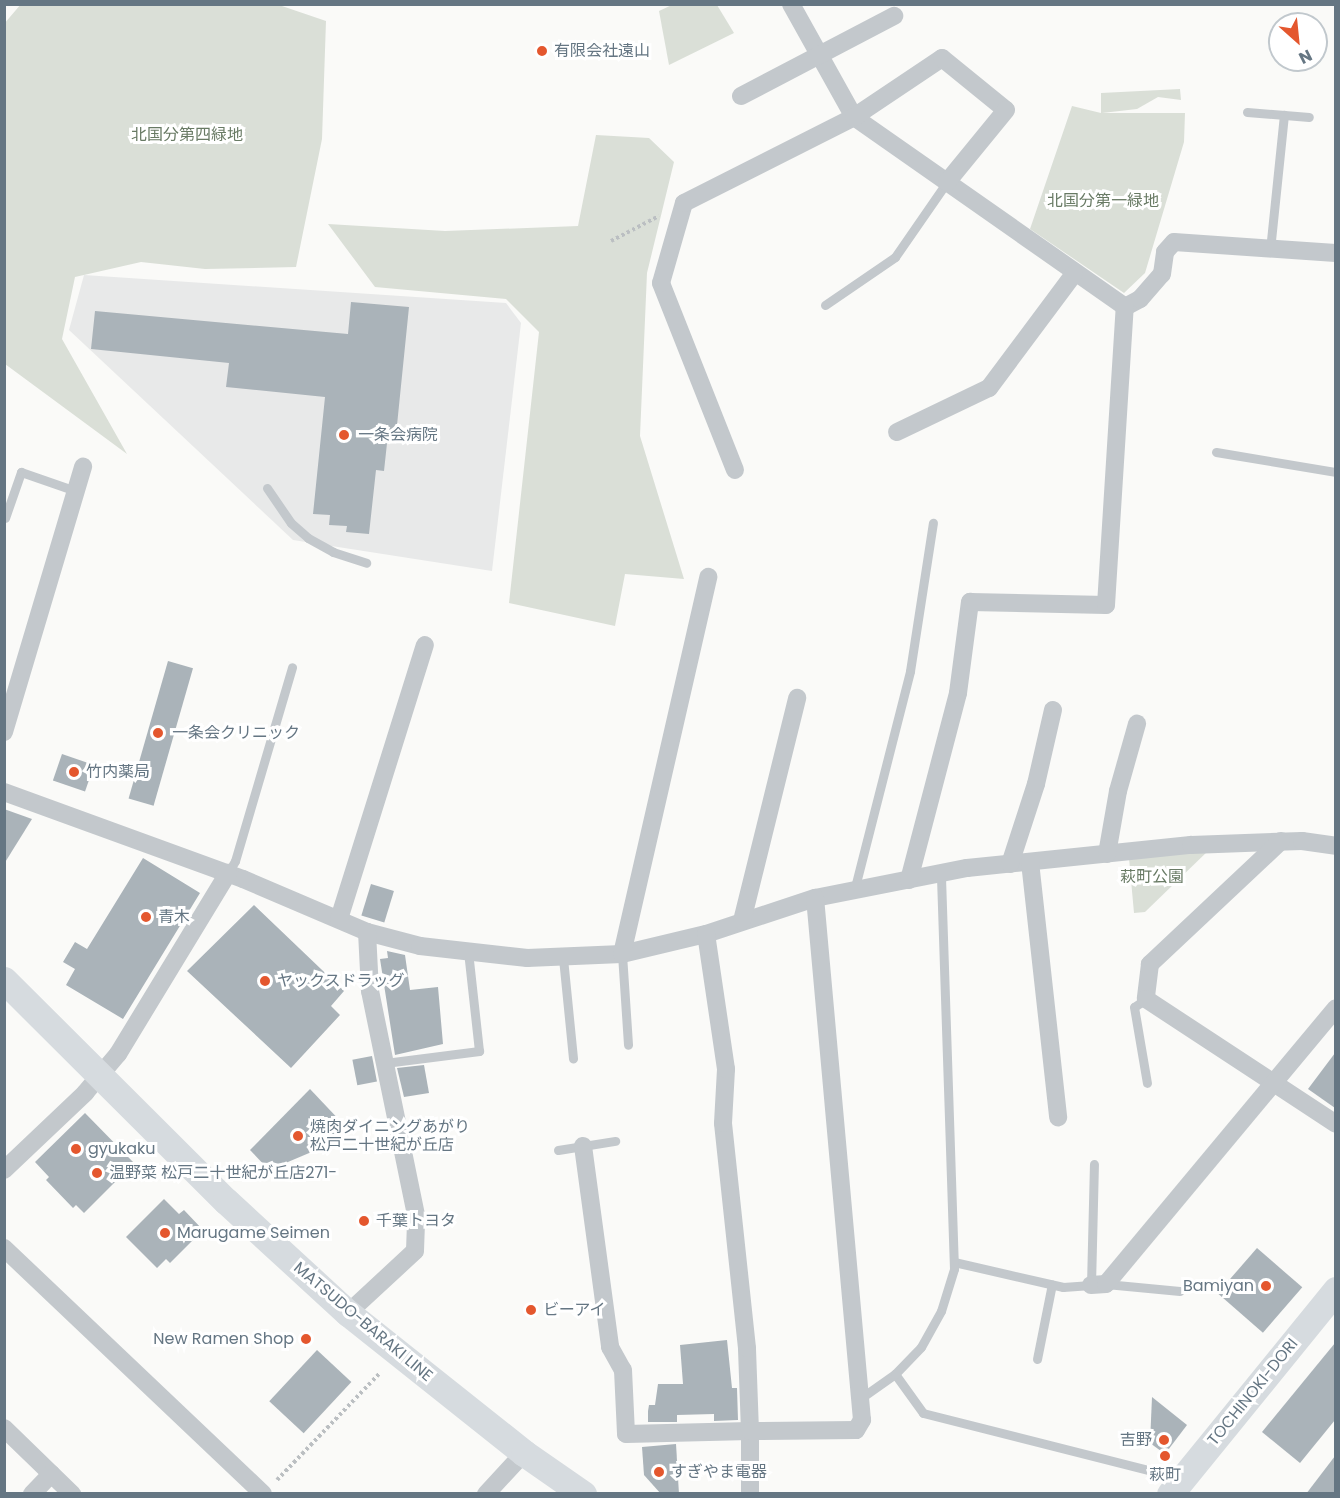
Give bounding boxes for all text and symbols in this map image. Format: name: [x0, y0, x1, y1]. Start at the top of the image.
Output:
north arrow: [1268, 12, 1328, 72]
place label: 有限会社遠山: [554, 41, 650, 61]
marker: 有限会社遠山: [535, 44, 549, 58]
text: N: [1295, 44, 1316, 70]
park label: 北国分第四緑地: [131, 125, 243, 145]
park label: 北国分第一緑地: [1047, 191, 1159, 211]
place label: 一条会病院: [358, 425, 438, 445]
marker: 一条会病院: [335, 426, 353, 444]
place label: 一条会クリニック: [172, 723, 300, 743]
marker: 一条会クリニック: [149, 724, 167, 742]
place label: 竹内薬局: [86, 762, 150, 782]
marker: 竹内薬局: [67, 765, 81, 779]
park label: 萩町公園: [1120, 867, 1184, 887]
place label: 青木: [158, 907, 190, 927]
marker: 青木: [139, 910, 153, 924]
place label: ヤックスドラッグ: [277, 971, 405, 991]
marker: ヤックスドラッグ: [258, 974, 272, 988]
place label: 焼肉ダイニングあがり 松戸二十世紀が丘店: [310, 1117, 470, 1155]
marker: 焼肉ダイニングあがり 松戸二十世紀が丘店: [291, 1129, 305, 1143]
place label: gyukaku: [88, 1139, 156, 1159]
marker: gyukaku: [69, 1142, 83, 1156]
place label: 温野菜 松戸二十世紀が丘店271-: [109, 1163, 337, 1183]
marker: 温野菜 松戸二十世紀が丘店271-: [90, 1166, 104, 1180]
place label: 千葉トヨタ: [376, 1211, 456, 1231]
marker: 千葉トヨタ: [357, 1214, 371, 1228]
place label: Marugame Seimen: [177, 1223, 330, 1243]
marker: Marugame Seimen: [158, 1226, 172, 1240]
street label: MATSUDO-BARAKI LINE: [290, 1258, 436, 1386]
place label: Bamiyan: [1183, 1276, 1254, 1296]
marker: Bamiyan: [1259, 1279, 1273, 1293]
place label: ビーアイ: [543, 1300, 607, 1320]
marker: ビーアイ: [524, 1303, 538, 1317]
place label: New Ramen Shop: [153, 1329, 294, 1349]
marker: New Ramen Shop: [299, 1332, 313, 1346]
street label: TOCHINOKI-DORI: [1204, 1335, 1302, 1449]
place label: 吉野: [1120, 1430, 1152, 1450]
marker: 吉野: [1157, 1433, 1171, 1447]
marker: 萩町: [1158, 1449, 1172, 1463]
place label: すぎやま電器: [671, 1462, 767, 1482]
marker: すぎやま電器: [652, 1465, 666, 1479]
place label: 萩町: [1149, 1465, 1181, 1485]

